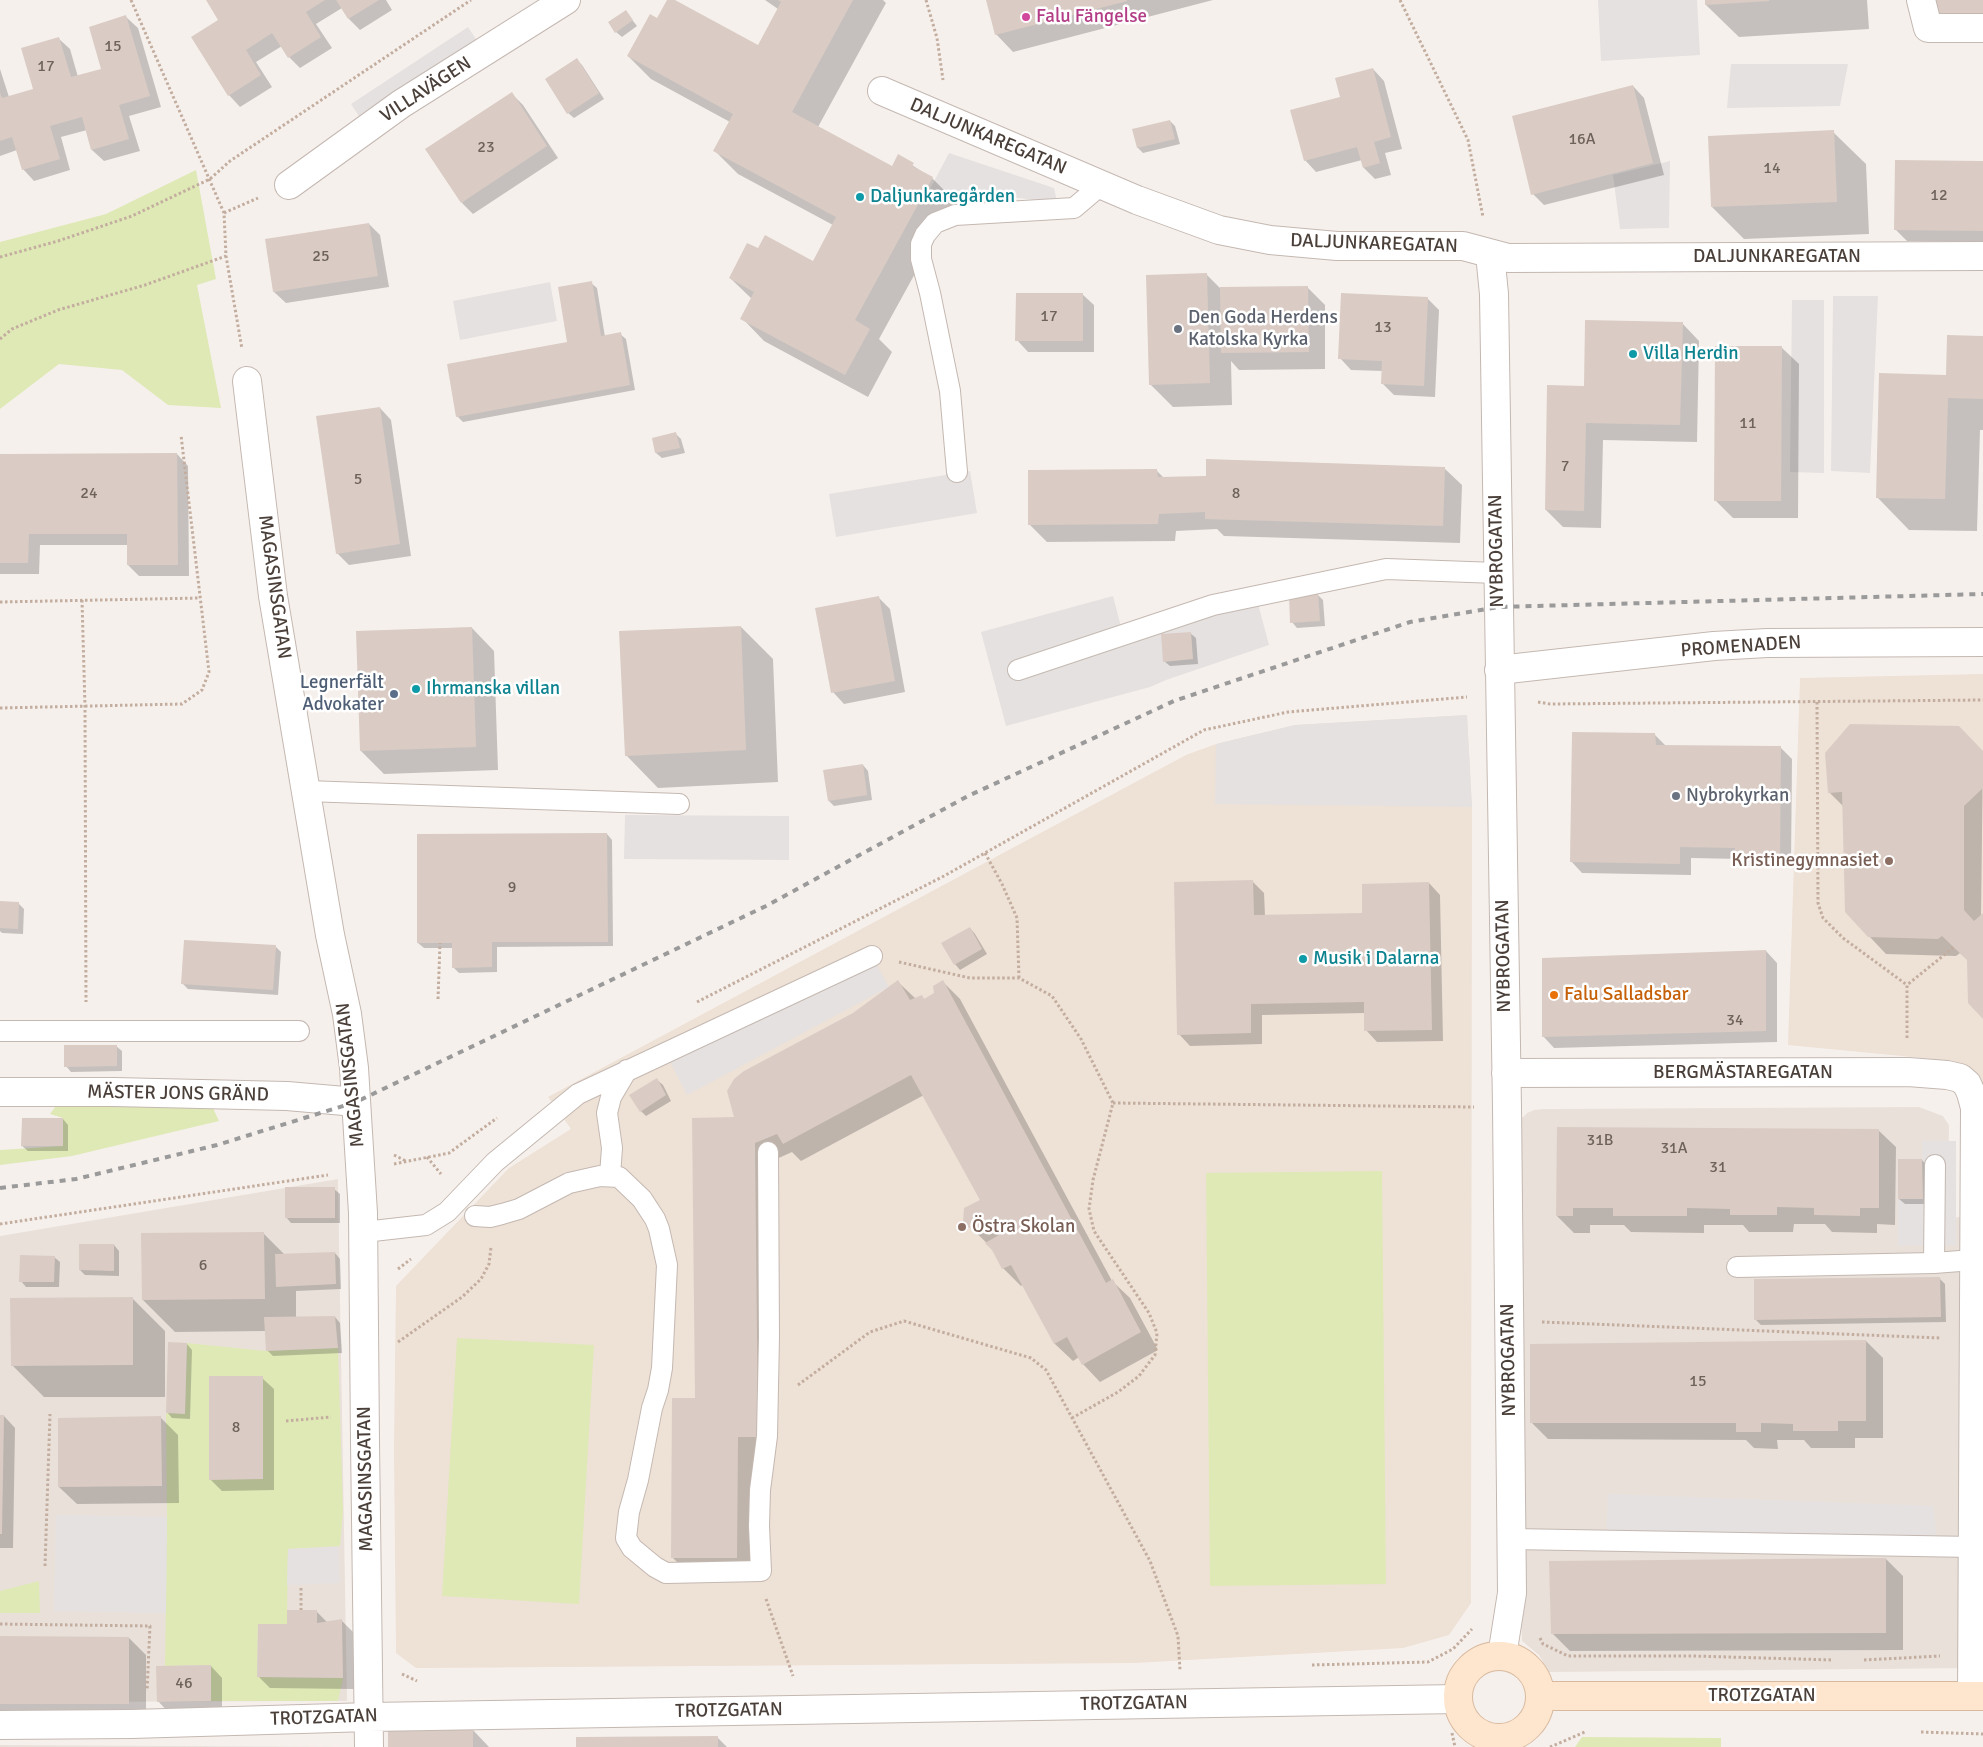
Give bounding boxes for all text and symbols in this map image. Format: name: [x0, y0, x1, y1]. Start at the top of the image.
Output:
place label: Falu Fängelse: [1036, 6, 1147, 28]
marker: Falu Fängelse: [1020, 11, 1032, 23]
house number: 15: [104, 37, 122, 57]
street label: VILLAVÄGEN: [376, 52, 476, 128]
house number: 17: [37, 57, 55, 77]
street label: DALJUNKAREGATAN: [906, 94, 1070, 180]
house number: 16A: [1568, 130, 1596, 150]
house number: 23: [477, 138, 495, 158]
house number: 14: [1763, 159, 1781, 179]
place label: Daljunkaregården: [870, 186, 1015, 208]
house number: 12: [1930, 186, 1948, 206]
marker: Daljunkaregården: [854, 191, 866, 203]
street label: DALJUNKAREGATAN: [1290, 230, 1458, 258]
street label: DALJUNKAREGATAN: [1693, 246, 1861, 268]
house number: 25: [312, 247, 330, 267]
house number: 17: [1040, 307, 1058, 327]
place label: Den Goda Herdens Katolska Kyrka: [1188, 307, 1338, 351]
house number: 13: [1374, 318, 1392, 338]
marker: Den Goda Herdens Katolska Kyrka: [1172, 323, 1184, 335]
place label: Villa Herdin: [1643, 343, 1739, 365]
marker: Villa Herdin: [1627, 348, 1639, 360]
house number: 11: [1739, 414, 1757, 434]
house number: 7: [1561, 457, 1569, 477]
house number: 5: [354, 470, 362, 490]
house number: 24: [80, 484, 98, 504]
house number: 8: [1232, 484, 1240, 504]
street label: NYBROGATAN: [1485, 494, 1509, 608]
street label: MAGASINSGATAN: [253, 513, 295, 661]
street label: PROMENADEN: [1680, 631, 1802, 663]
place label: Legnerfält Advokater: [300, 672, 384, 716]
place label: Ihrmanska villan: [426, 678, 560, 700]
marker: Ihrmanska villan: [410, 683, 422, 695]
marker: Legnerfält Advokater: [388, 688, 400, 700]
place label: Nybrokyrkan: [1686, 785, 1789, 807]
marker: Nybrokyrkan: [1670, 790, 1682, 802]
place label: Kristinegymnasiet: [1731, 850, 1879, 872]
marker: Kristinegymnasiet: [1883, 855, 1895, 867]
house number: 9: [508, 878, 516, 898]
street label: NYBROGATAN: [1492, 899, 1516, 1013]
place label: Musik i Dalarna: [1313, 948, 1439, 970]
marker: Musik i Dalarna: [1297, 953, 1309, 965]
place label: Falu Salladsbar: [1564, 984, 1689, 1006]
marker: Falu Salladsbar: [1548, 989, 1560, 1001]
street label: MAGASINSGATAN: [332, 1001, 370, 1149]
house number: 34: [1726, 1011, 1744, 1031]
street label: BERGMÄSTAREGATAN: [1653, 1062, 1833, 1084]
street label: MÄSTER JONS GRÄND: [87, 1081, 269, 1107]
house number: 31B: [1587, 1131, 1613, 1151]
house number: 31A: [1660, 1139, 1688, 1159]
house number: 31: [1709, 1158, 1727, 1178]
place label: Östra Skolan: [972, 1216, 1075, 1238]
marker: Östra Skolan: [956, 1221, 968, 1233]
house number: 6: [199, 1256, 207, 1276]
street label: NYBROGATAN: [1497, 1303, 1521, 1417]
house number: 15: [1689, 1372, 1707, 1392]
street label: MAGASINSGATAN: [353, 1406, 379, 1552]
house number: 8: [232, 1418, 240, 1438]
house number: 46: [175, 1674, 193, 1694]
street label: TROTZGATAN: [1708, 1685, 1816, 1707]
street label: TROTZGATAN: [1080, 1692, 1188, 1716]
street label: TROTZGATAN: [675, 1699, 783, 1723]
street label: TROTZGATAN: [270, 1705, 378, 1731]

